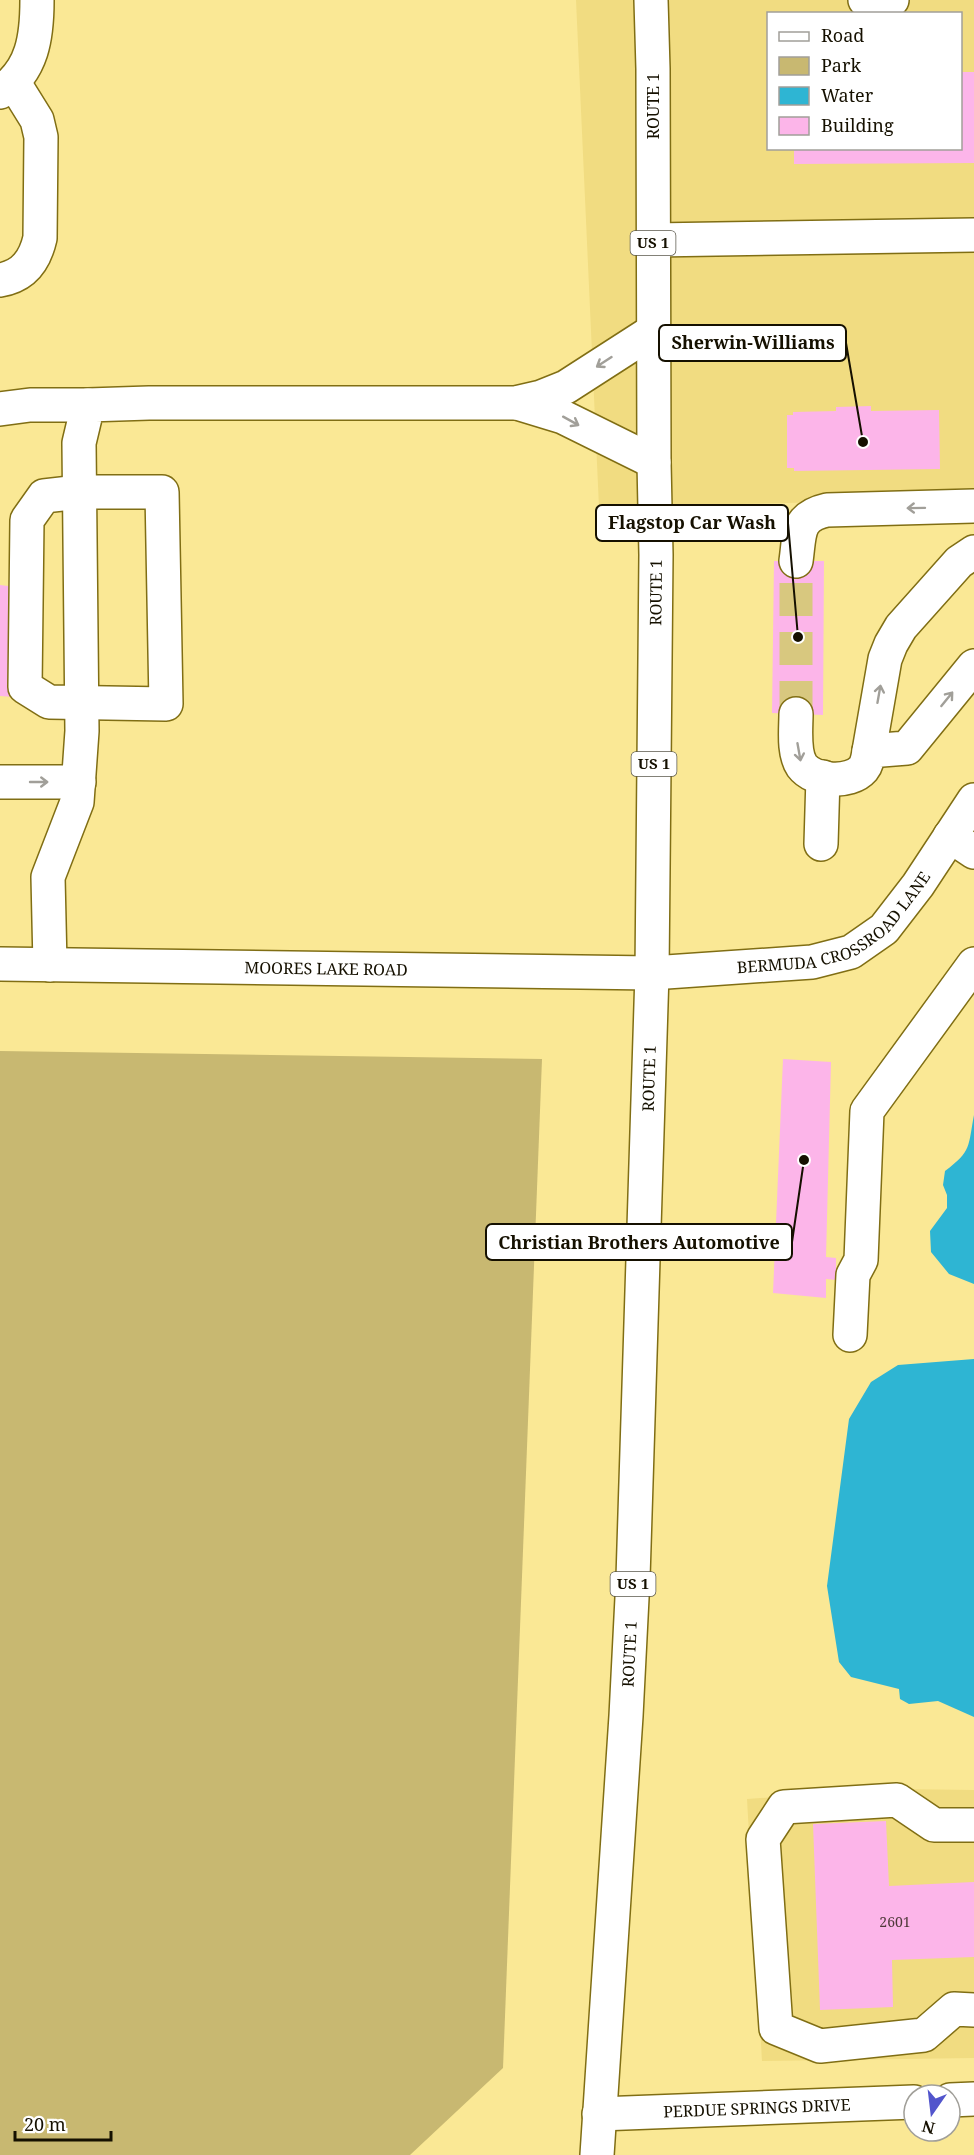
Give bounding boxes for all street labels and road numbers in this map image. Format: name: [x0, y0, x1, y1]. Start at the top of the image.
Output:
street label: ROUTE 1: [642, 73, 664, 139]
road number: US 1: [630, 231, 676, 255]
street label: ROUTE 1: [644, 559, 667, 626]
road number: US 1: [632, 752, 676, 776]
street label: BERMUDA CROSSROAD LANE: [736, 867, 935, 978]
street label: MOORES LAKE ROAD: [244, 956, 408, 981]
street label: ROUTE 1: [637, 1045, 661, 1112]
road number: US 1: [610, 1572, 656, 1596]
street label: ROUTE 1: [616, 1620, 642, 1688]
street label: PERDUE SPRINGS DRIVE: [663, 2093, 851, 2123]

